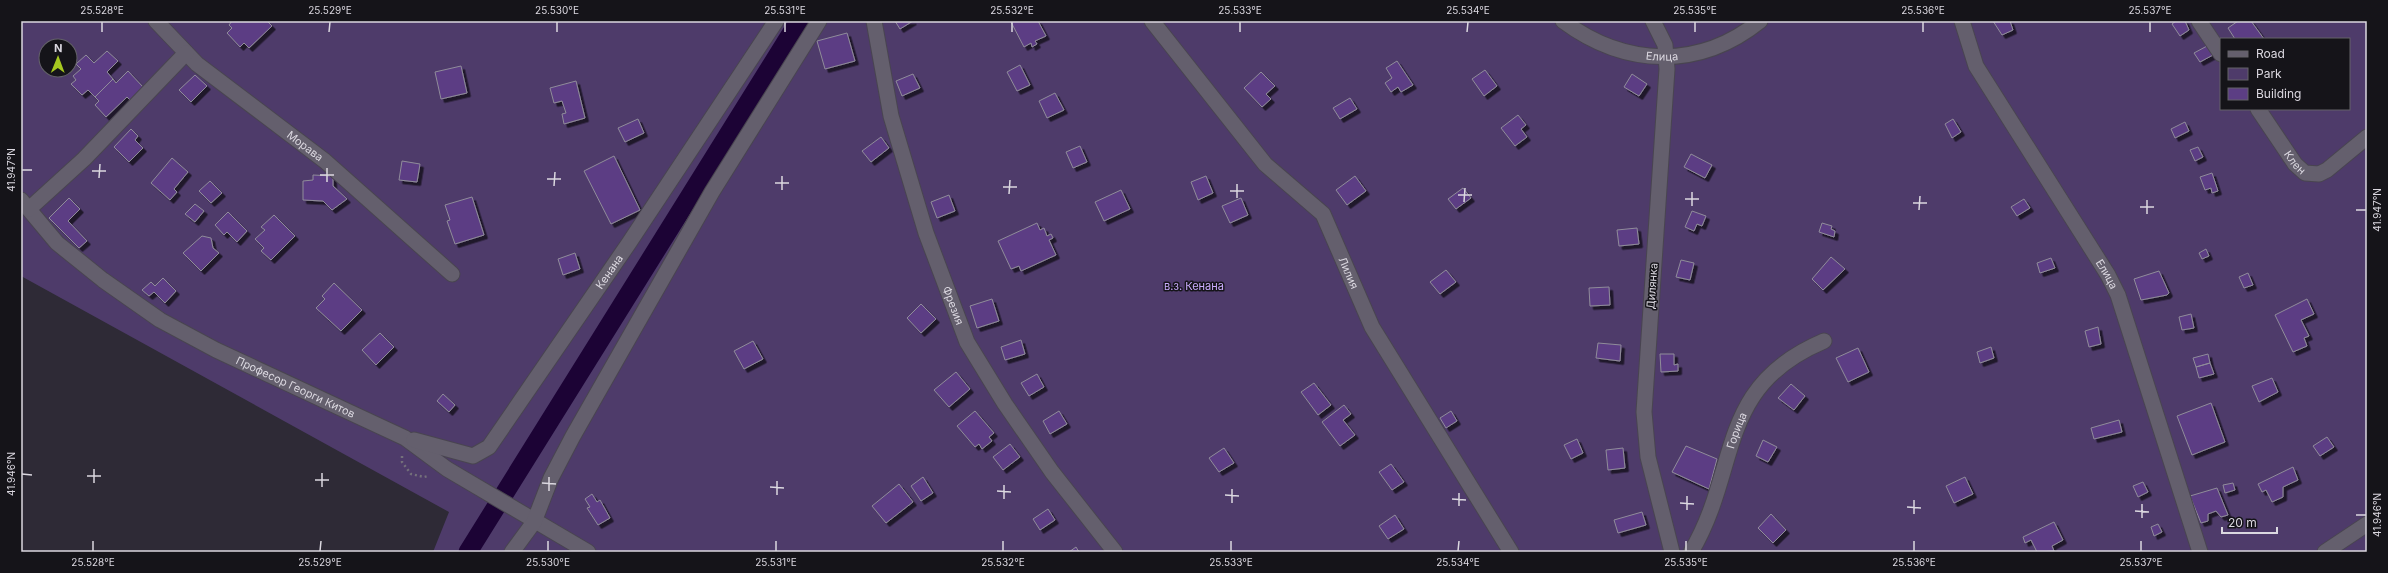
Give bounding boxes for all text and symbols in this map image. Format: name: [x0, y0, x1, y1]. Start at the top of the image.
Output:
text: 25.528°E: [80, 4, 124, 16]
text: 25.529°E: [308, 4, 352, 16]
text: 25.530°E: [535, 4, 579, 16]
text: 25.531°E: [764, 4, 806, 16]
text: 25.532°E: [990, 4, 1034, 16]
text: 25.533°E: [1218, 4, 1262, 16]
text: 25.534°E: [1446, 4, 1490, 16]
text: 25.535°E: [1673, 4, 1717, 16]
text: 25.536°E: [1901, 4, 1945, 16]
text: 25.537°E: [2128, 4, 2172, 16]
north arrow: [38, 38, 78, 78]
legend: [2220, 38, 2350, 110]
text: N: [54, 41, 62, 55]
text: Road: [2256, 46, 2285, 61]
street label: Елица: [1645, 49, 1679, 64]
text: Park: [2256, 66, 2282, 81]
text: Building: [2256, 86, 2301, 101]
street label: Морава: [284, 128, 326, 164]
text: 41.947°N: [5, 148, 17, 192]
street label: Клен: [2281, 148, 2309, 177]
text: 41.947°N: [2371, 188, 2383, 232]
street label: Кенана: [592, 252, 626, 292]
street label: Лилия: [1335, 255, 1362, 291]
street label: Елица: [2093, 257, 2121, 291]
street label: Дилянка: [1643, 262, 1661, 310]
park label: в.з. Кенана: [1164, 279, 1224, 293]
street label: Фрезия: [940, 284, 967, 327]
street label: Професор Георги Китов: [234, 353, 357, 421]
street label: Горица: [1723, 410, 1750, 450]
text: 41.946°N: [5, 452, 17, 496]
text: 41.946°N: [2371, 493, 2383, 537]
scale bar: [2222, 509, 2277, 535]
text: 20 m: [2228, 515, 2257, 530]
text: 25.528°E: [71, 556, 115, 568]
text: 25.529°E: [298, 556, 342, 568]
text: 25.530°E: [526, 556, 570, 568]
text: 25.531°E: [755, 556, 797, 568]
text: 25.532°E: [981, 556, 1025, 568]
text: 25.533°E: [1209, 556, 1253, 568]
text: 25.534°E: [1436, 556, 1480, 568]
text: 25.535°E: [1664, 556, 1708, 568]
text: 25.536°E: [1892, 556, 1936, 568]
text: 25.537°E: [2119, 556, 2163, 568]

